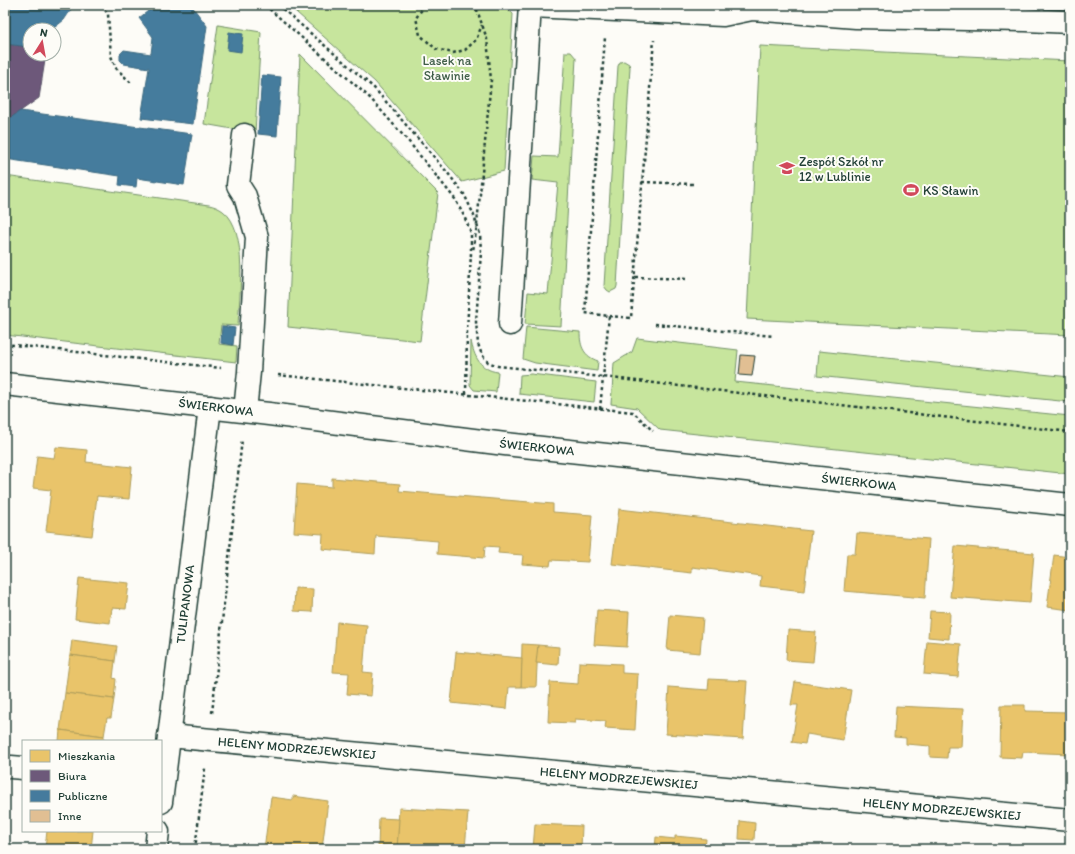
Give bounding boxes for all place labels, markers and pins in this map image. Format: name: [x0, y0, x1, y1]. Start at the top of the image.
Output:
place label: Zespół Szkół nr 12 w Lublinie: [799, 154, 884, 184]
school or university icon: Zespół Szkół nr 12 w Lublinie: [778, 159, 796, 177]
sports icon: KS Sławin: [902, 181, 920, 199]
place label: KS Sławin: [923, 183, 979, 198]

